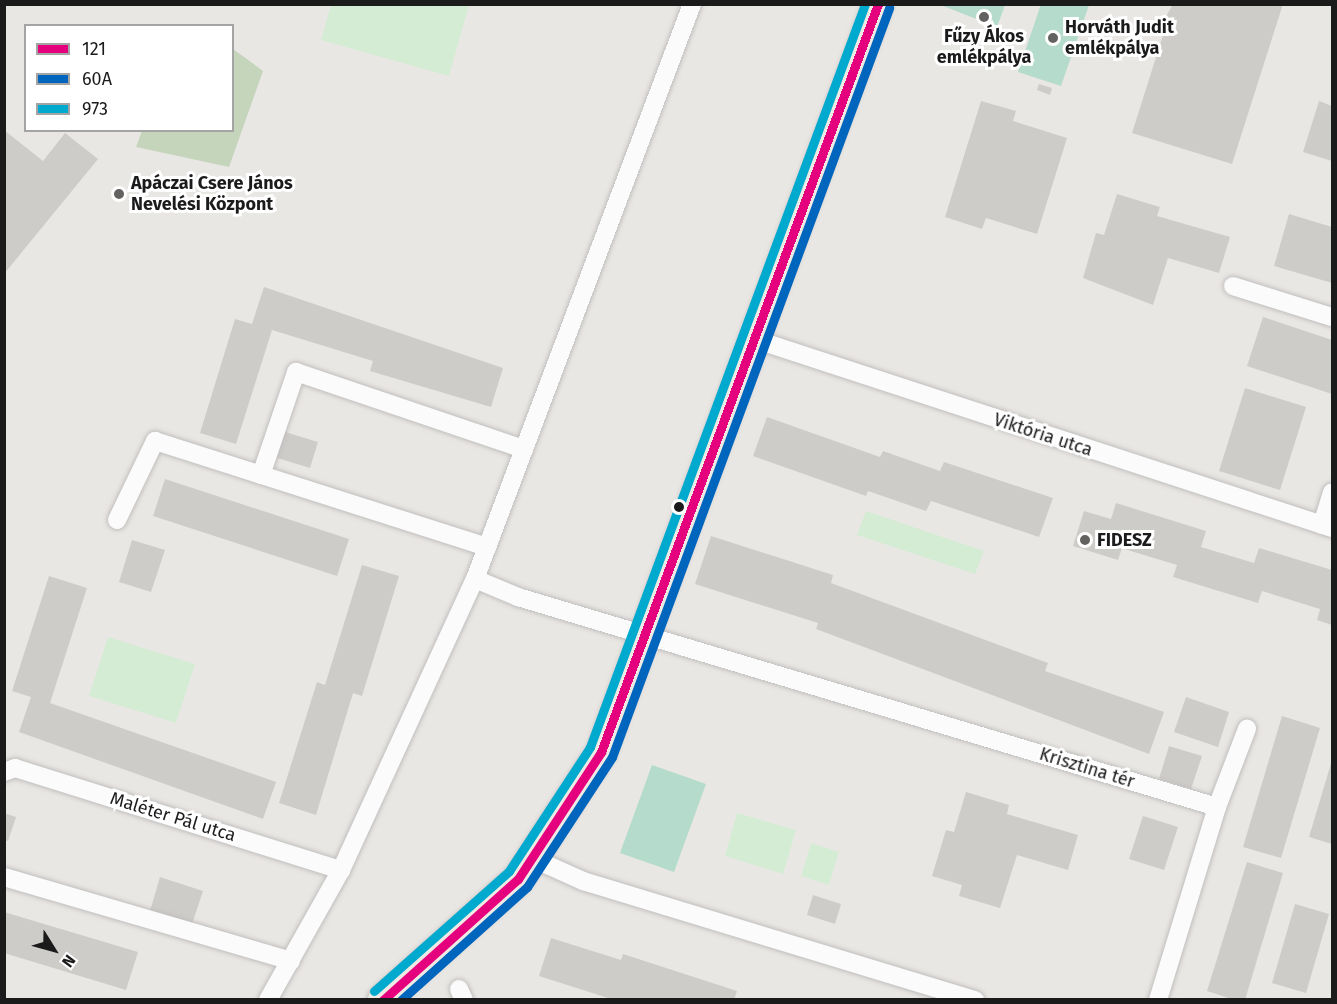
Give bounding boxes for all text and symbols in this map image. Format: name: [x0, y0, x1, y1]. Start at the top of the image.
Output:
marker: Fűzy Ákos emlékpálya: [977, 10, 991, 24]
place label: Horváth Judit emlékpálya: [1065, 17, 1174, 60]
legend: [24, 24, 234, 132]
place label: Fűzy Ákos emlékpálya: [937, 26, 1031, 68]
marker: Horváth Judit emlékpálya: [1046, 31, 1060, 45]
text: 121: [82, 38, 106, 60]
text: 60A: [82, 68, 112, 90]
text: 973: [82, 98, 108, 120]
place label: Apáczai Csere János Nevelési Központ: [131, 173, 293, 216]
marker: Apáczai Csere János Nevelési Központ: [112, 187, 126, 201]
street label: Viktória utca: [991, 409, 1095, 461]
unlabelled marker: [673, 501, 685, 513]
place label: FIDESZ: [1097, 529, 1152, 551]
marker: FIDESZ: [1078, 533, 1092, 547]
street label: Krisztina tér: [1037, 743, 1137, 793]
street label: Maléter Pál utca: [107, 788, 239, 846]
north arrow: [24, 920, 84, 980]
text: N: [58, 951, 80, 971]

